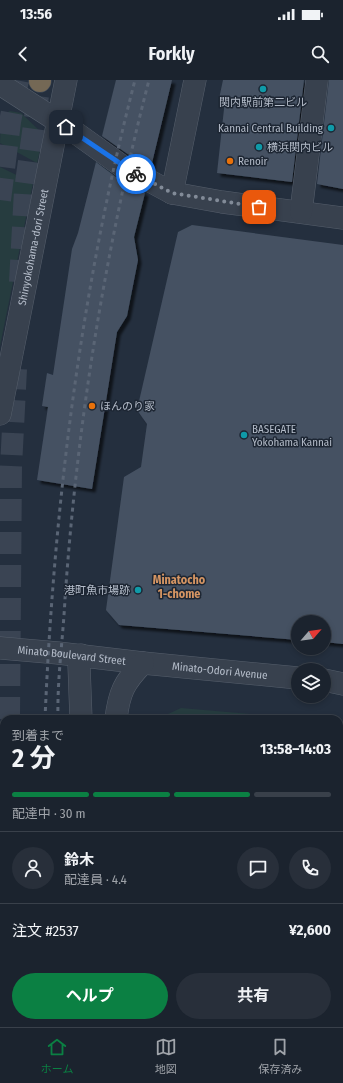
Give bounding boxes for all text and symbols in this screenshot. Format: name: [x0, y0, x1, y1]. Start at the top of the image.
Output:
text: 13:56: [20, 5, 52, 23]
icon: back: [12, 43, 34, 65]
text: Forkly: [149, 43, 194, 65]
icon: search: [309, 43, 331, 65]
marker: 関内駅前第二ビル: [258, 84, 268, 94]
place label: 関内駅前第二ビル: [219, 96, 307, 109]
pin: [49, 110, 83, 144]
icon: home: [55, 116, 77, 138]
place label: Kannai Central Building: [218, 122, 324, 135]
marker: Kannai Central Building: [326, 123, 336, 133]
place label: 横浜関内ビル: [267, 141, 333, 154]
marker: 横浜関内ビル: [254, 142, 264, 152]
courier: [116, 154, 156, 194]
place label: Renoir: [238, 155, 268, 168]
marker: Renoir: [225, 156, 235, 166]
icon: bike: [125, 163, 147, 185]
street label: Shinyokohama-dori Street: [16, 188, 51, 307]
pin: [242, 190, 276, 224]
icon: bag: [248, 196, 270, 218]
place label: ほんのり家: [100, 400, 155, 413]
marker: ほんのり家: [87, 401, 97, 411]
place label: BASEGATE Yokohama Kannai: [252, 423, 332, 449]
marker: BASEGATE Yokohama Kannai: [239, 430, 249, 440]
district label: Minatocho 1-chome: [153, 573, 206, 601]
place label: 港町魚市場跡: [64, 584, 130, 597]
marker: 港町魚市場跡: [133, 585, 143, 595]
north arrow: [291, 615, 331, 655]
map controls: [291, 615, 331, 703]
street label: Minato Boulevard Street: [17, 644, 127, 668]
street label: Minato-Odori Avenue: [171, 660, 268, 682]
button: layers: [291, 663, 331, 703]
text: 到着まで: [12, 728, 64, 743]
text: 13:58–14:03: [260, 740, 331, 758]
text: 2 分: [12, 743, 55, 774]
text: 配達中 · 30 m: [12, 806, 86, 821]
button: person: [12, 847, 54, 889]
button: chat: [237, 847, 279, 889]
button: phone: [289, 847, 331, 889]
text: 鈴木: [64, 851, 94, 869]
text: 配達員 · 4.4: [64, 872, 127, 887]
text: ¥2,600: [289, 921, 331, 939]
text: 注文 #2537: [12, 922, 79, 940]
button: ヘルプ: [12, 973, 168, 1019]
button: 共有: [176, 973, 331, 1019]
tab: ホーム: [41, 1036, 73, 1076]
tab: 地図: [155, 1036, 177, 1076]
tab: 保存済み: [258, 1036, 302, 1076]

